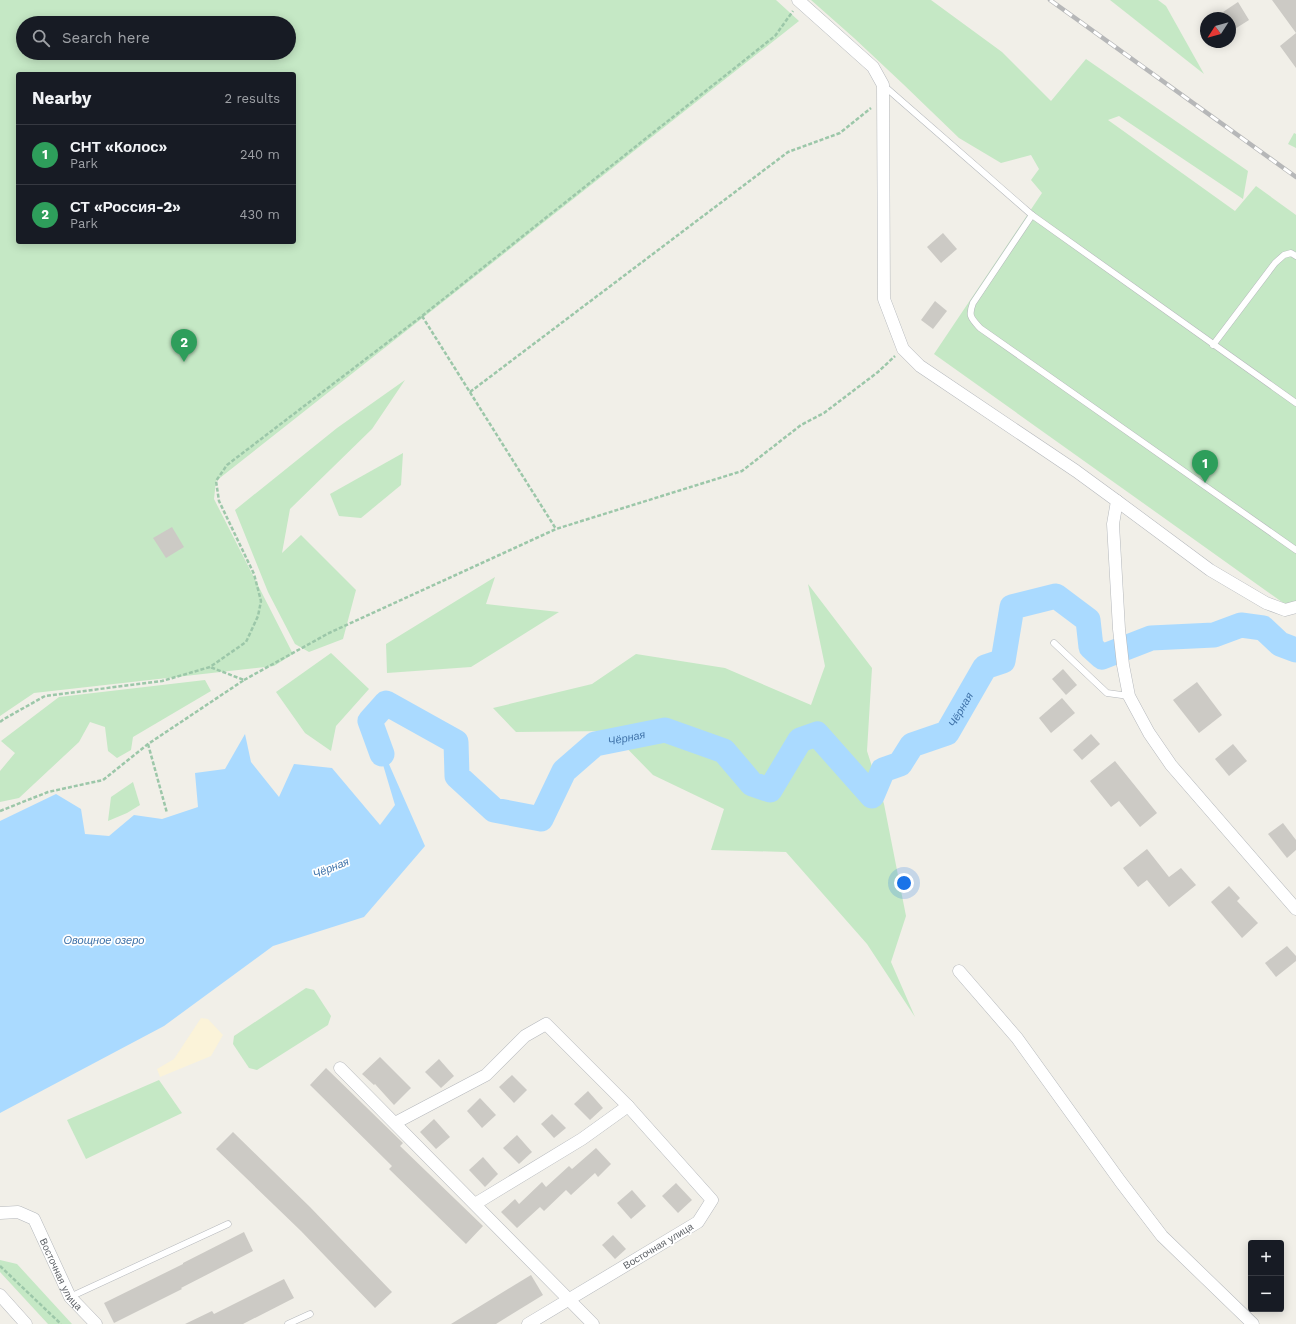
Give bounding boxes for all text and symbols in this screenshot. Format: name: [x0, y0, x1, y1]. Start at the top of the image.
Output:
north arrow: [1200, 12, 1236, 48]
search box: [16, 16, 296, 60]
icon: search: [30, 27, 52, 49]
text: Search here: [62, 29, 150, 47]
text: Nearby: [32, 88, 91, 108]
text: 2 results: [225, 91, 280, 106]
text: СНТ «Колос»: [70, 138, 167, 156]
text: 1: [42, 147, 48, 162]
text: 240 m: [240, 147, 280, 162]
text: Park: [70, 156, 98, 171]
text: СТ «Россия-2»: [70, 198, 181, 216]
text: 2: [41, 207, 49, 222]
text: 430 m: [240, 207, 280, 222]
text: Park: [70, 216, 98, 231]
pin: 2: [171, 329, 197, 362]
pin: 1: [1192, 450, 1218, 483]
water label: Чёрная: [945, 690, 976, 729]
water label: Чёрная: [607, 728, 646, 748]
water label: Чёрная: [311, 855, 351, 881]
your location: [894, 873, 914, 893]
water label: Овощное озеро: [64, 934, 144, 947]
street label: Восточная улица: [621, 1221, 695, 1271]
street label: Восточная улица: [38, 1236, 85, 1312]
map controls: [1248, 1240, 1284, 1312]
button: +: [1248, 1240, 1284, 1276]
button: −: [1248, 1276, 1284, 1312]

